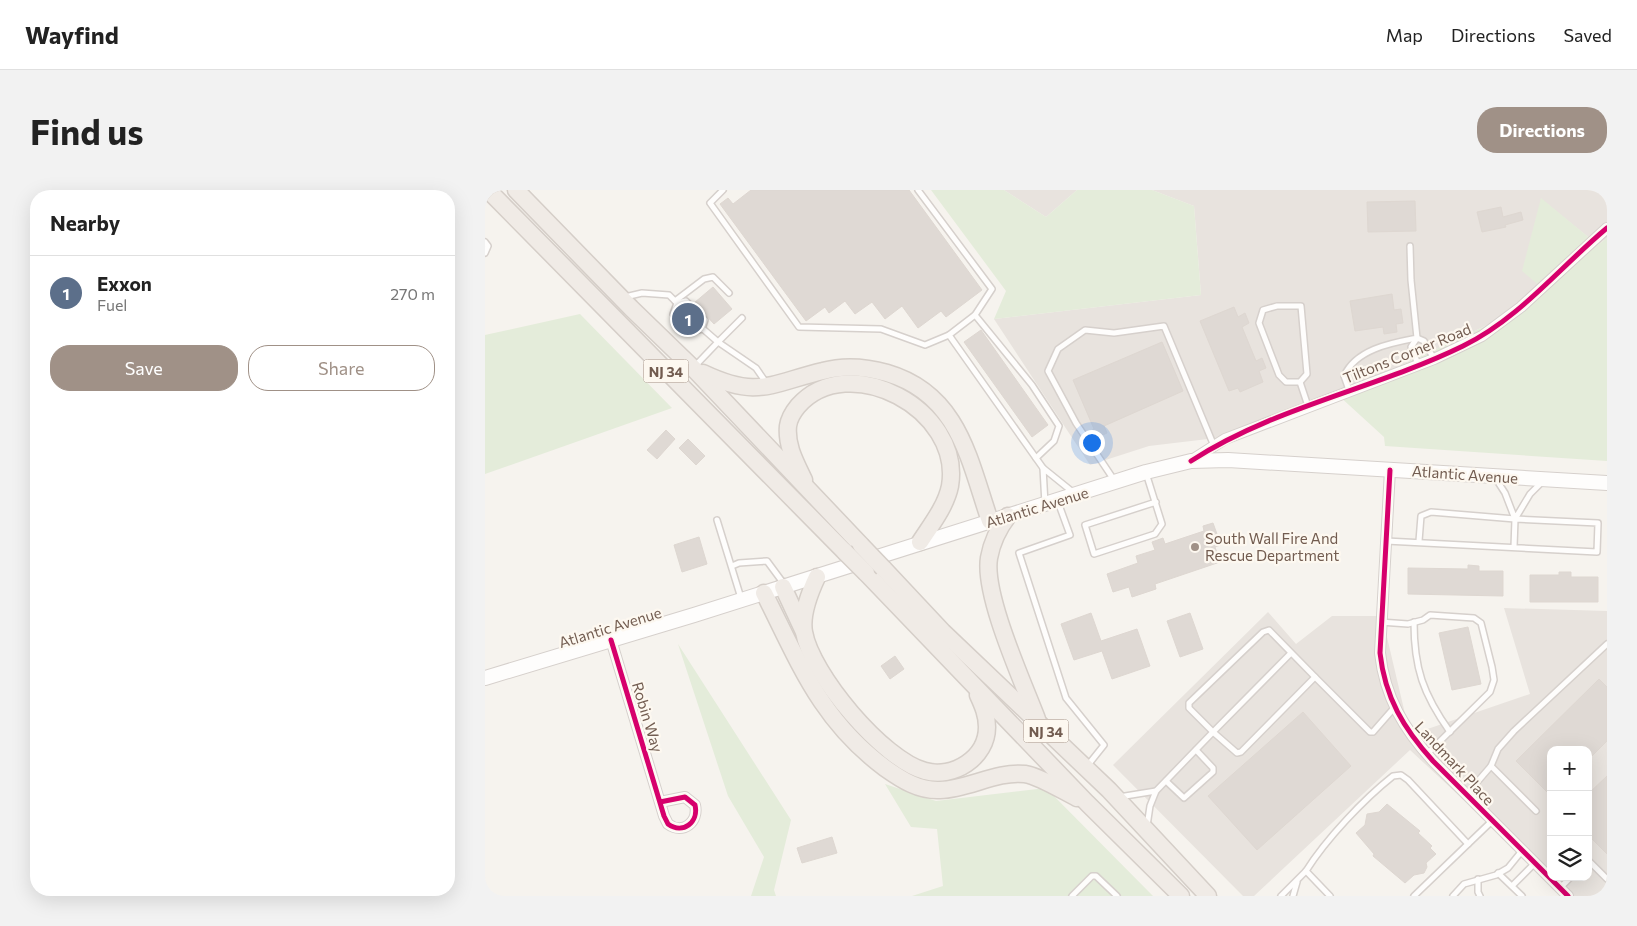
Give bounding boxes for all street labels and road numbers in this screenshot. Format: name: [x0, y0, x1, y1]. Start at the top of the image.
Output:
street label: Tiltons Corner Road: [1340, 319, 1474, 387]
road number: NJ 34: [643, 360, 689, 382]
street label: Atlantic Avenue: [1411, 461, 1519, 487]
street label: Atlantic Avenue: [983, 483, 1091, 531]
street label: Atlantic Avenue: [556, 603, 664, 651]
street label: Robin Way: [629, 680, 667, 755]
street label: Landmark Place: [1412, 717, 1498, 809]
road number: NJ 34: [1023, 720, 1069, 742]

